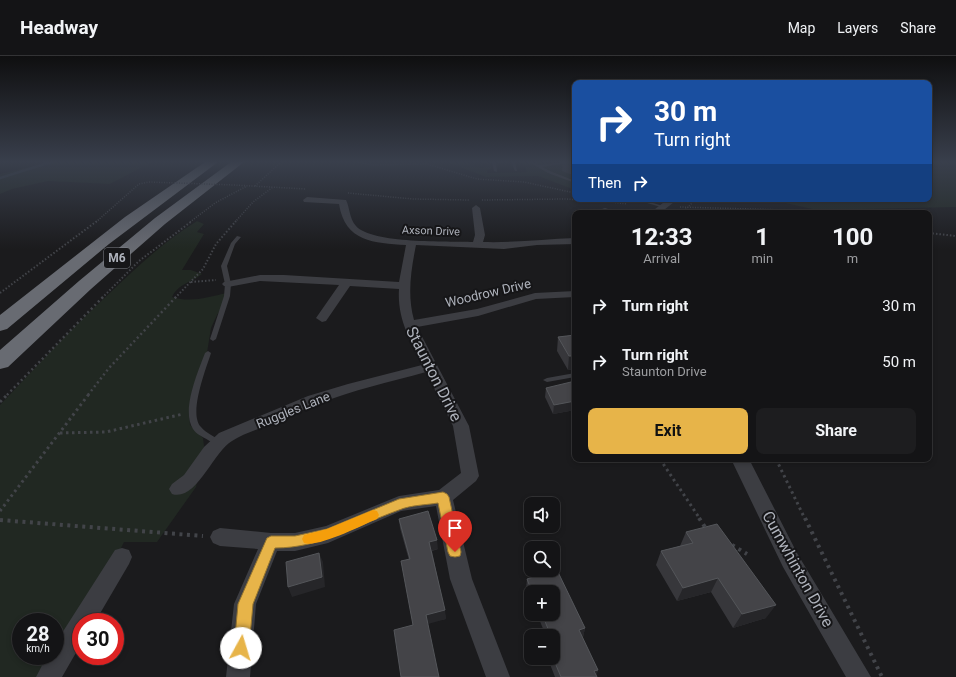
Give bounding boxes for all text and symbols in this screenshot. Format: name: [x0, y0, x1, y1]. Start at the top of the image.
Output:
text: Headway: [20, 16, 98, 39]
text: Map: [788, 20, 815, 36]
text: Layers: [837, 20, 878, 36]
text: Share: [900, 20, 936, 36]
text: 30 m: [654, 95, 717, 128]
icon: right: [588, 96, 640, 148]
text: Turn right: [654, 129, 731, 150]
icon: right: [629, 172, 651, 194]
text: Then: [588, 174, 621, 192]
street label: Axson Drive: [402, 223, 460, 239]
text: 12:33: [631, 223, 693, 251]
text: 1: [755, 223, 769, 251]
text: 100: [832, 223, 873, 251]
road number: M6: [104, 248, 130, 268]
text: Arrival: [643, 251, 680, 266]
text: min: [751, 251, 773, 266]
text: m: [847, 251, 858, 266]
street label: Woodrow Drive: [444, 276, 532, 310]
icon: right: [588, 295, 610, 317]
text: Turn right: [622, 297, 688, 315]
text: 30 m: [882, 297, 916, 315]
street label: Staunton Drive: [402, 323, 466, 425]
text: Turn right: [622, 346, 688, 364]
icon: right: [588, 351, 610, 373]
text: 50 m: [882, 353, 916, 371]
text: Staunton Drive: [622, 364, 707, 379]
street label: Ruggles Lane: [254, 388, 332, 432]
button: Exit: [588, 408, 748, 454]
button: Share: [756, 408, 916, 454]
map controls: [524, 497, 560, 665]
button: sound: [524, 497, 560, 533]
street label: Cumwhinton Drive: [758, 508, 838, 630]
pin: [438, 511, 472, 552]
icon: arrive: [444, 517, 466, 539]
button: search: [524, 541, 560, 577]
button: +: [524, 585, 560, 621]
speed limit sign: 30: [72, 613, 124, 665]
text: 28: [27, 622, 49, 646]
position arrow: [220, 627, 262, 669]
button: −: [524, 629, 560, 665]
text: km/h: [26, 643, 50, 654]

